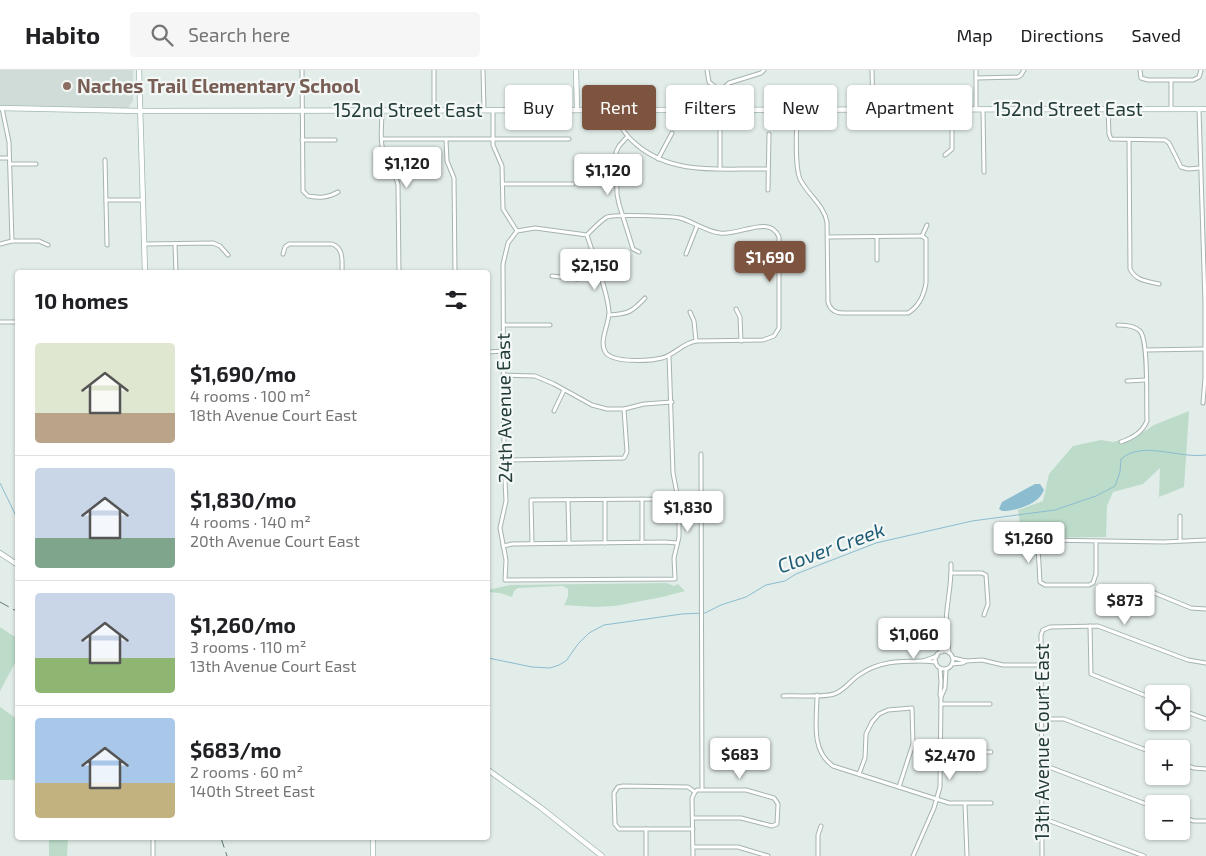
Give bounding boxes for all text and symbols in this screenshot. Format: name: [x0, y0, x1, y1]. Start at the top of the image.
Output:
search box: [130, 12, 480, 57]
text: Habito: [25, 20, 100, 49]
icon: search: [148, 21, 176, 49]
text: Search here: [188, 23, 290, 46]
text: Map: [956, 24, 993, 46]
text: Directions: [1021, 24, 1104, 46]
text: Saved: [1132, 24, 1181, 46]
place label: Naches Trail Elementary School: [77, 74, 361, 98]
marker: Naches Trail Elementary School: [61, 80, 73, 92]
chip: Buy: [505, 85, 572, 130]
chip: Rent: [582, 85, 656, 130]
chip: Filters: [666, 85, 754, 130]
chip: New: [764, 85, 837, 130]
chip: Apartment: [847, 85, 972, 130]
street label: 152nd Street East: [993, 97, 1143, 120]
street label: 152nd Street East: [333, 98, 483, 121]
pin: $1,120: [366, 146, 448, 189]
text: $1,120: [384, 153, 430, 172]
pin: $1,120: [567, 154, 649, 196]
text: $1,120: [585, 160, 631, 179]
pin: $1,690: [729, 240, 811, 283]
text: $1,690: [745, 247, 795, 266]
pin: $2,150: [554, 248, 636, 291]
text: $2,150: [571, 255, 619, 274]
icon: filters: [442, 286, 470, 314]
text: 10 homes: [35, 288, 128, 313]
street label: 24th Avenue East: [491, 333, 516, 483]
text: $1,690/mo: [190, 361, 296, 386]
icon: home: [75, 363, 135, 423]
text: 4 rooms · 100 m²: [190, 386, 311, 405]
text: 18th Avenue Court East: [190, 405, 357, 424]
text: $1,830/mo: [190, 487, 296, 512]
icon: home: [75, 488, 135, 548]
pin: $1,830: [647, 490, 729, 533]
text: $1,830: [663, 497, 713, 516]
text: 4 rooms · 140 m²: [190, 512, 311, 531]
water label: Clover Creek: [774, 517, 888, 578]
pin: $1,260: [988, 522, 1070, 564]
text: $1,260: [1005, 528, 1053, 547]
text: 20th Avenue Court East: [190, 531, 360, 550]
pin: $873: [1095, 584, 1155, 626]
text: $873: [1107, 590, 1143, 609]
text: $1,260/mo: [190, 612, 296, 637]
icon: home: [75, 613, 135, 673]
pin: $1,060: [873, 618, 955, 660]
text: $1,060: [889, 624, 939, 643]
text: 3 rooms · 110 m²: [190, 637, 307, 656]
street label: 13th Avenue Court East: [1030, 643, 1053, 841]
text: 13th Avenue Court East: [190, 656, 356, 675]
map controls: [1145, 685, 1190, 840]
button: locate: [1145, 685, 1190, 730]
text: $683/mo: [190, 737, 281, 762]
icon: home: [75, 738, 135, 798]
pin: $683: [710, 738, 770, 780]
pin: $2,470: [909, 738, 991, 781]
button: +: [1145, 740, 1190, 785]
text: $683: [721, 744, 759, 763]
text: $2,470: [924, 745, 976, 764]
text: 2 rooms · 60 m²: [190, 762, 303, 781]
text: 140th Street East: [190, 781, 315, 800]
button: −: [1145, 795, 1190, 840]

